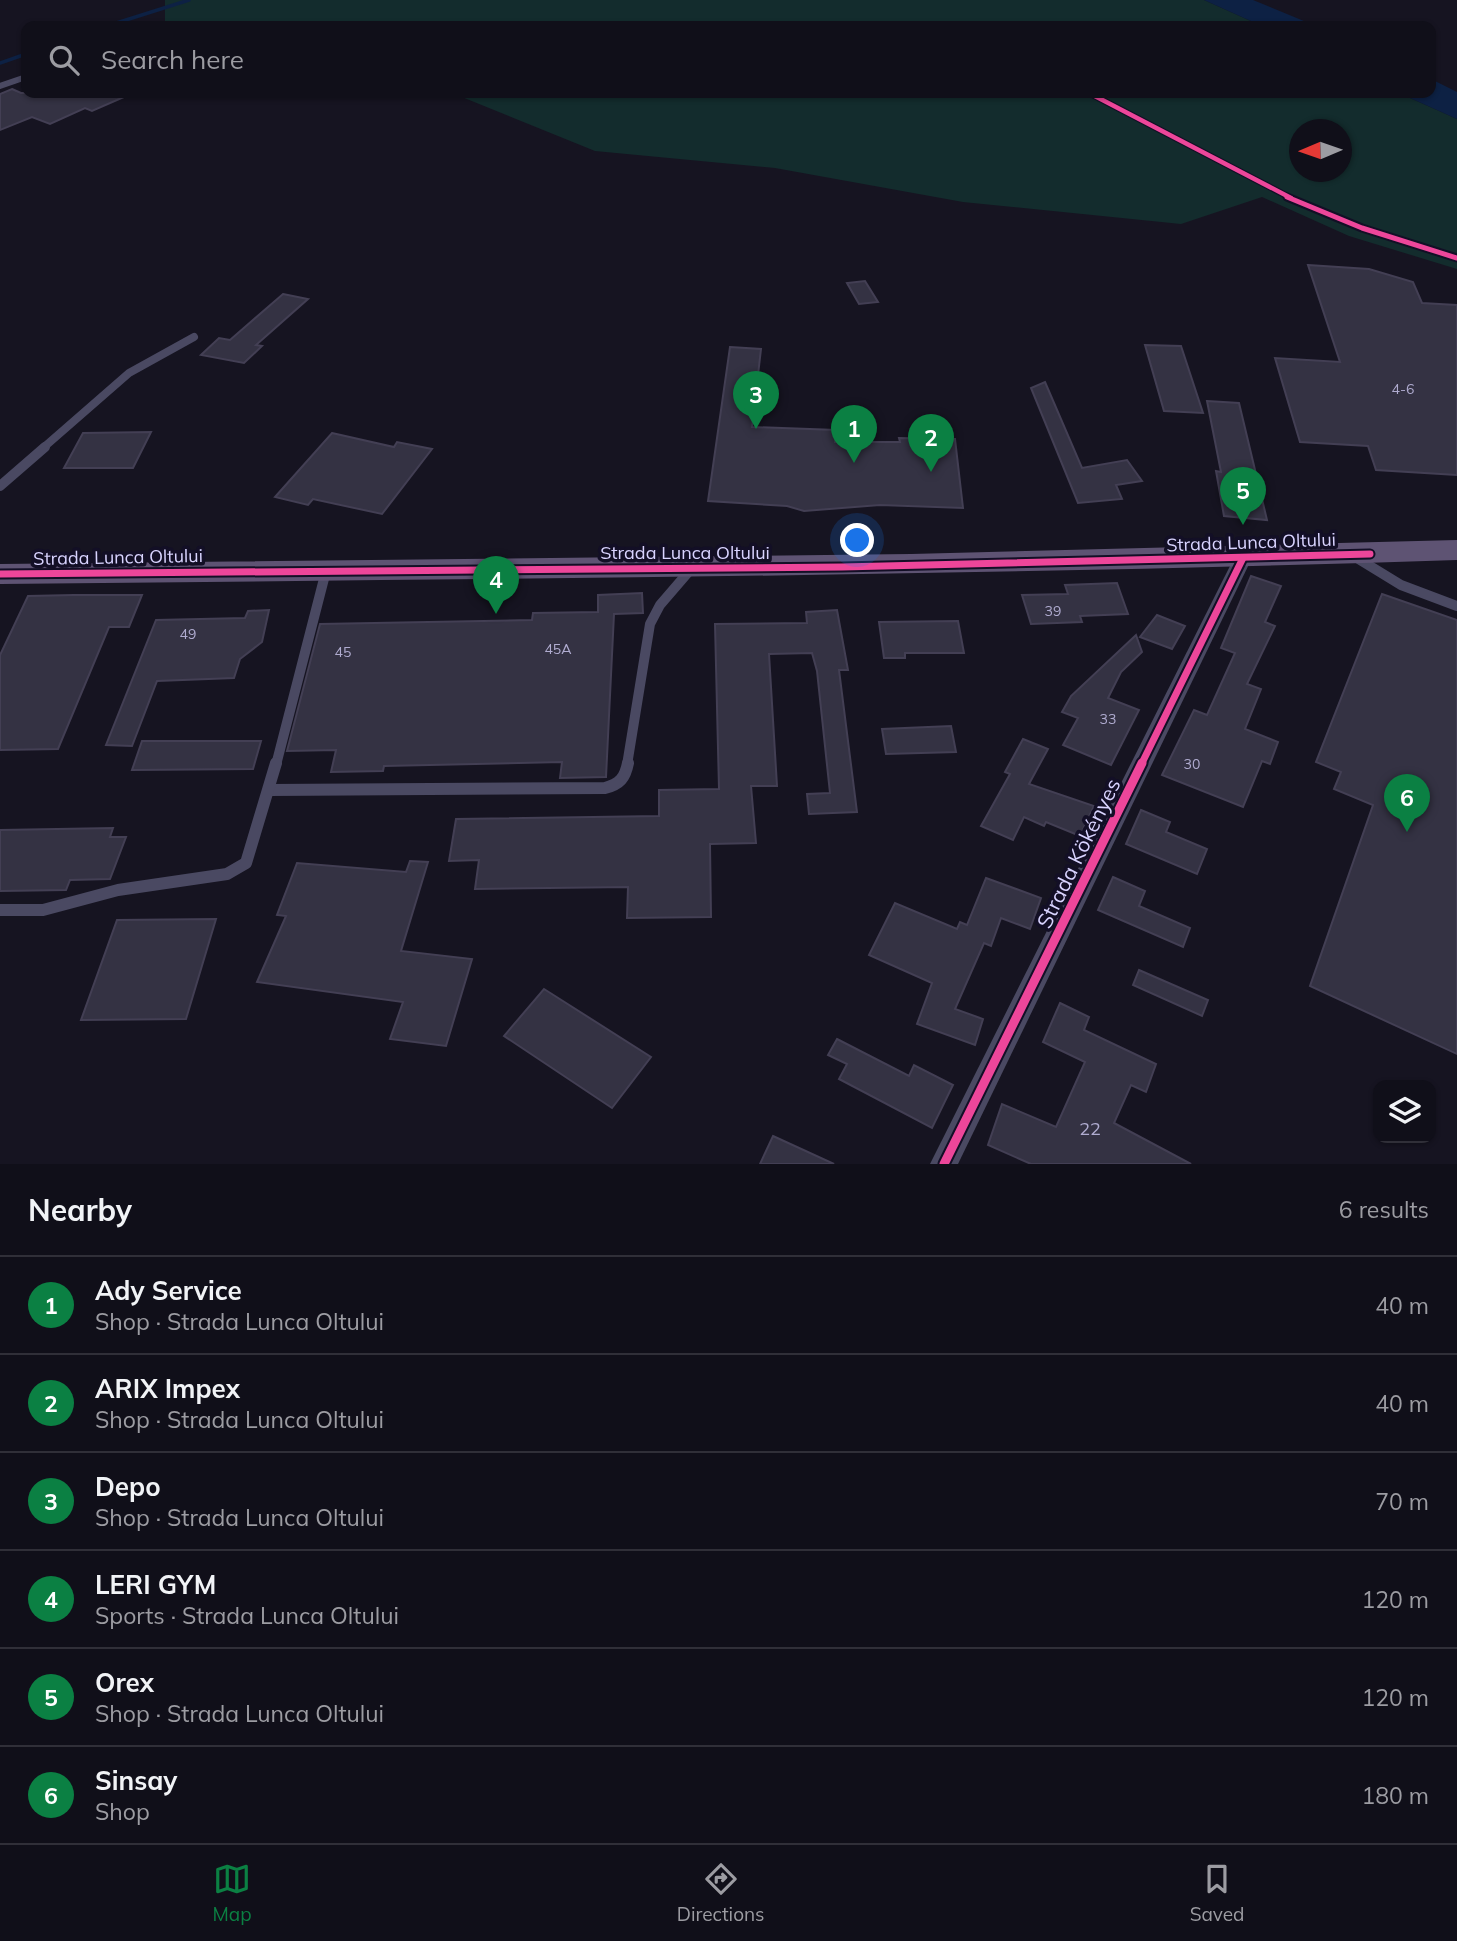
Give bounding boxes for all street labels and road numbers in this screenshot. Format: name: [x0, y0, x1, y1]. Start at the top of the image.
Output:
street label: Strada Lunca Oltului: [1166, 528, 1336, 556]
street label: Strada Lunca Oltului: [600, 541, 770, 564]
street label: Strada Lunca Oltului: [33, 544, 203, 570]
street label: Strada Kökényes: [1031, 774, 1125, 932]

